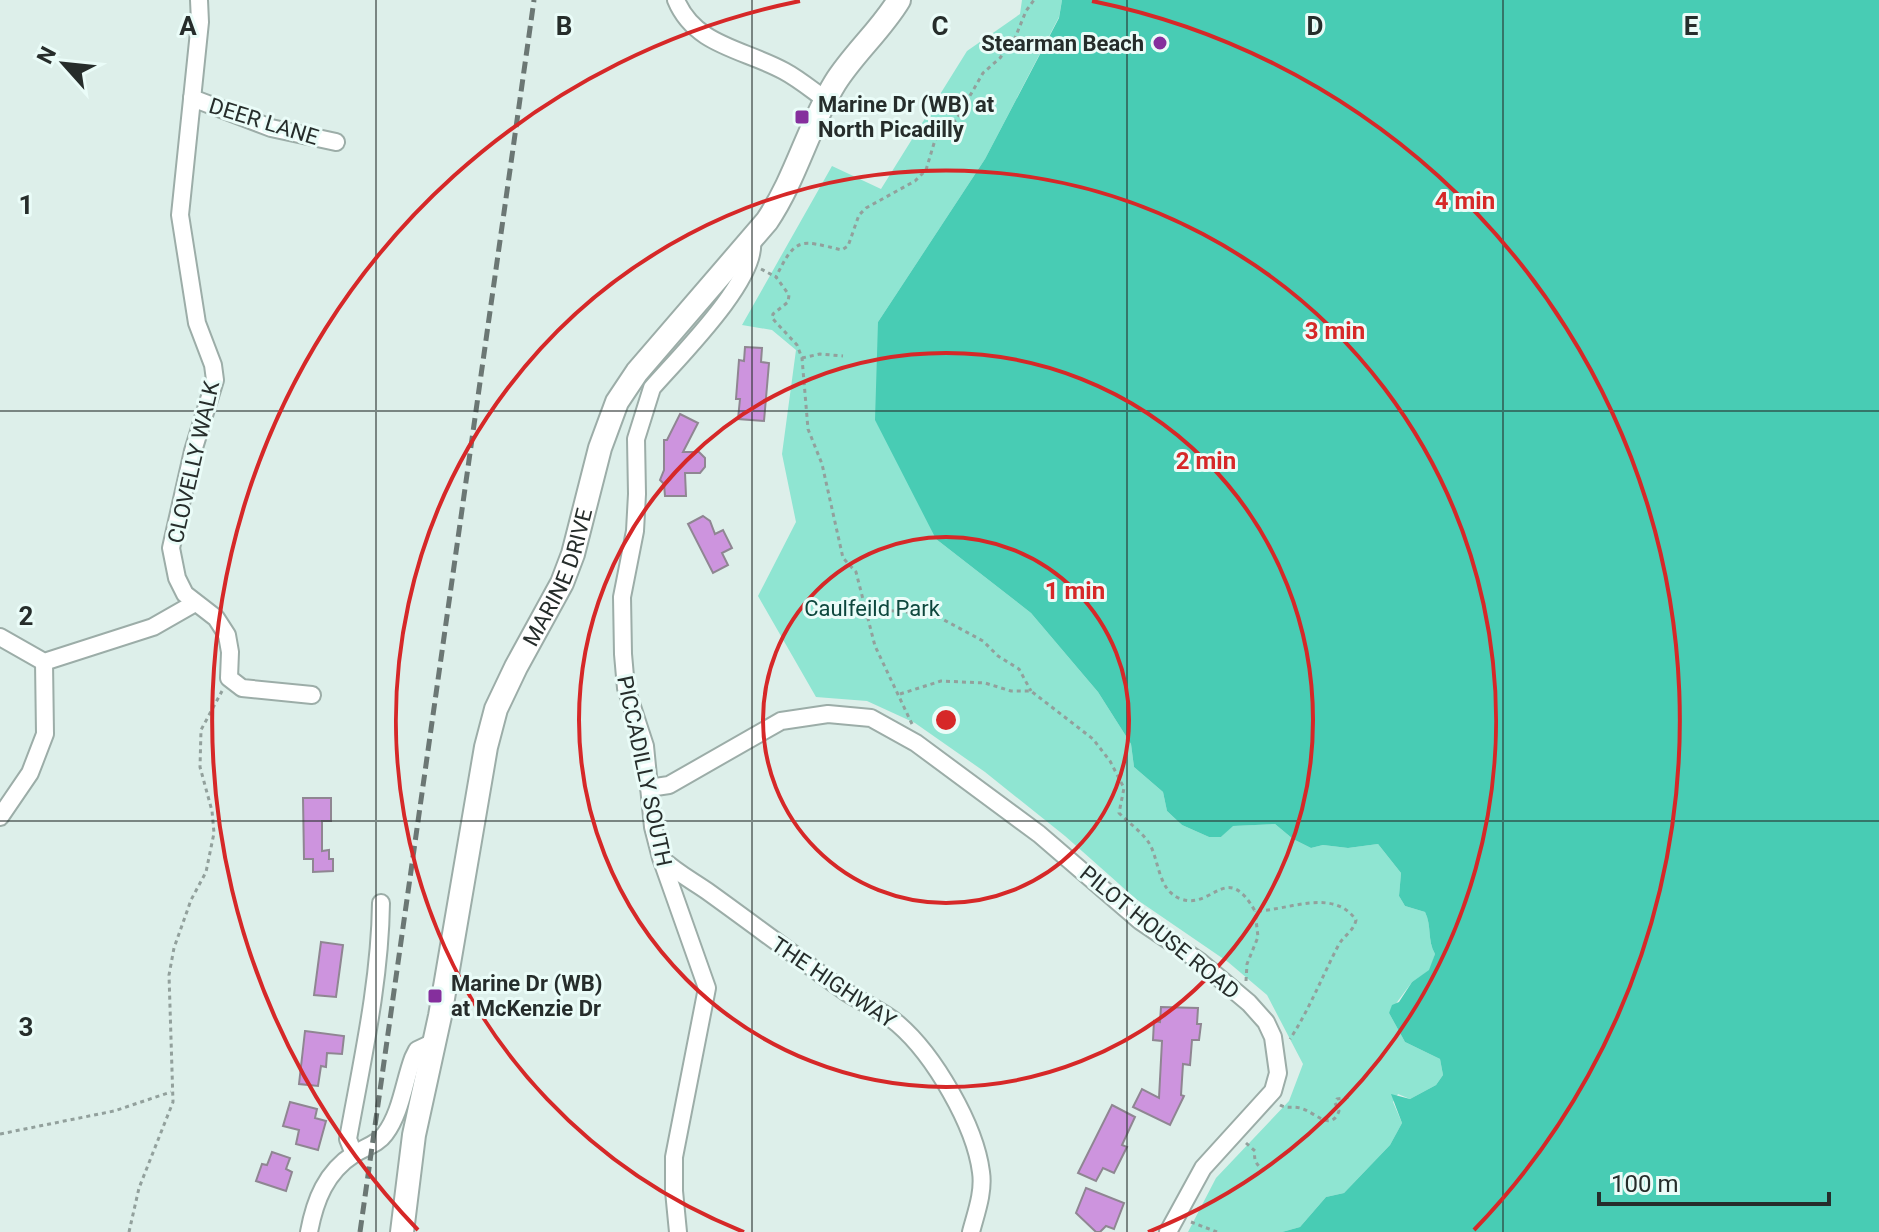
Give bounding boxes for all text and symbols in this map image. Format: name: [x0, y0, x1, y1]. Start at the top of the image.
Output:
text: A: [179, 11, 197, 41]
text: B: [556, 11, 572, 41]
text: C: [931, 11, 949, 41]
text: D: [1307, 11, 1323, 41]
text: E: [1684, 11, 1699, 41]
north arrow: [24, 24, 104, 104]
place label: Stearman Beach: [981, 31, 1144, 56]
marker: Stearman Beach: [1151, 34, 1169, 52]
text: N: [32, 43, 61, 68]
place label: Marine Dr (WB) at North Picadilly: [818, 92, 995, 142]
street label: DEER LANE: [206, 93, 322, 150]
marker: Marine Dr (WB) at North Picadilly: [793, 108, 811, 126]
text: 4 min: [1435, 187, 1495, 215]
text: 1: [19, 190, 33, 220]
text: 3 min: [1305, 317, 1365, 345]
street label: CLOVELLY WALK: [163, 378, 224, 546]
text: 2 min: [1176, 447, 1236, 475]
street label: MARINE DRIVE: [518, 506, 597, 650]
text: 1 min: [1045, 577, 1105, 605]
park label: Caulfeild Park: [804, 596, 941, 621]
text: 2: [19, 601, 33, 631]
street label: PICCADILLY SOUTH: [612, 673, 677, 869]
centre of rings: [932, 706, 960, 734]
street label: PILOT HOUSE ROAD: [1075, 861, 1244, 1004]
street label: THE HIGHWAY: [767, 932, 901, 1034]
place label: Marine Dr (WB) at McKenzie Dr: [451, 971, 602, 1021]
marker: Marine Dr (WB) at McKenzie Dr: [426, 987, 444, 1005]
text: 3: [19, 1012, 33, 1042]
scale bar: [1599, 1156, 1829, 1206]
text: 100 m: [1611, 1170, 1678, 1198]

